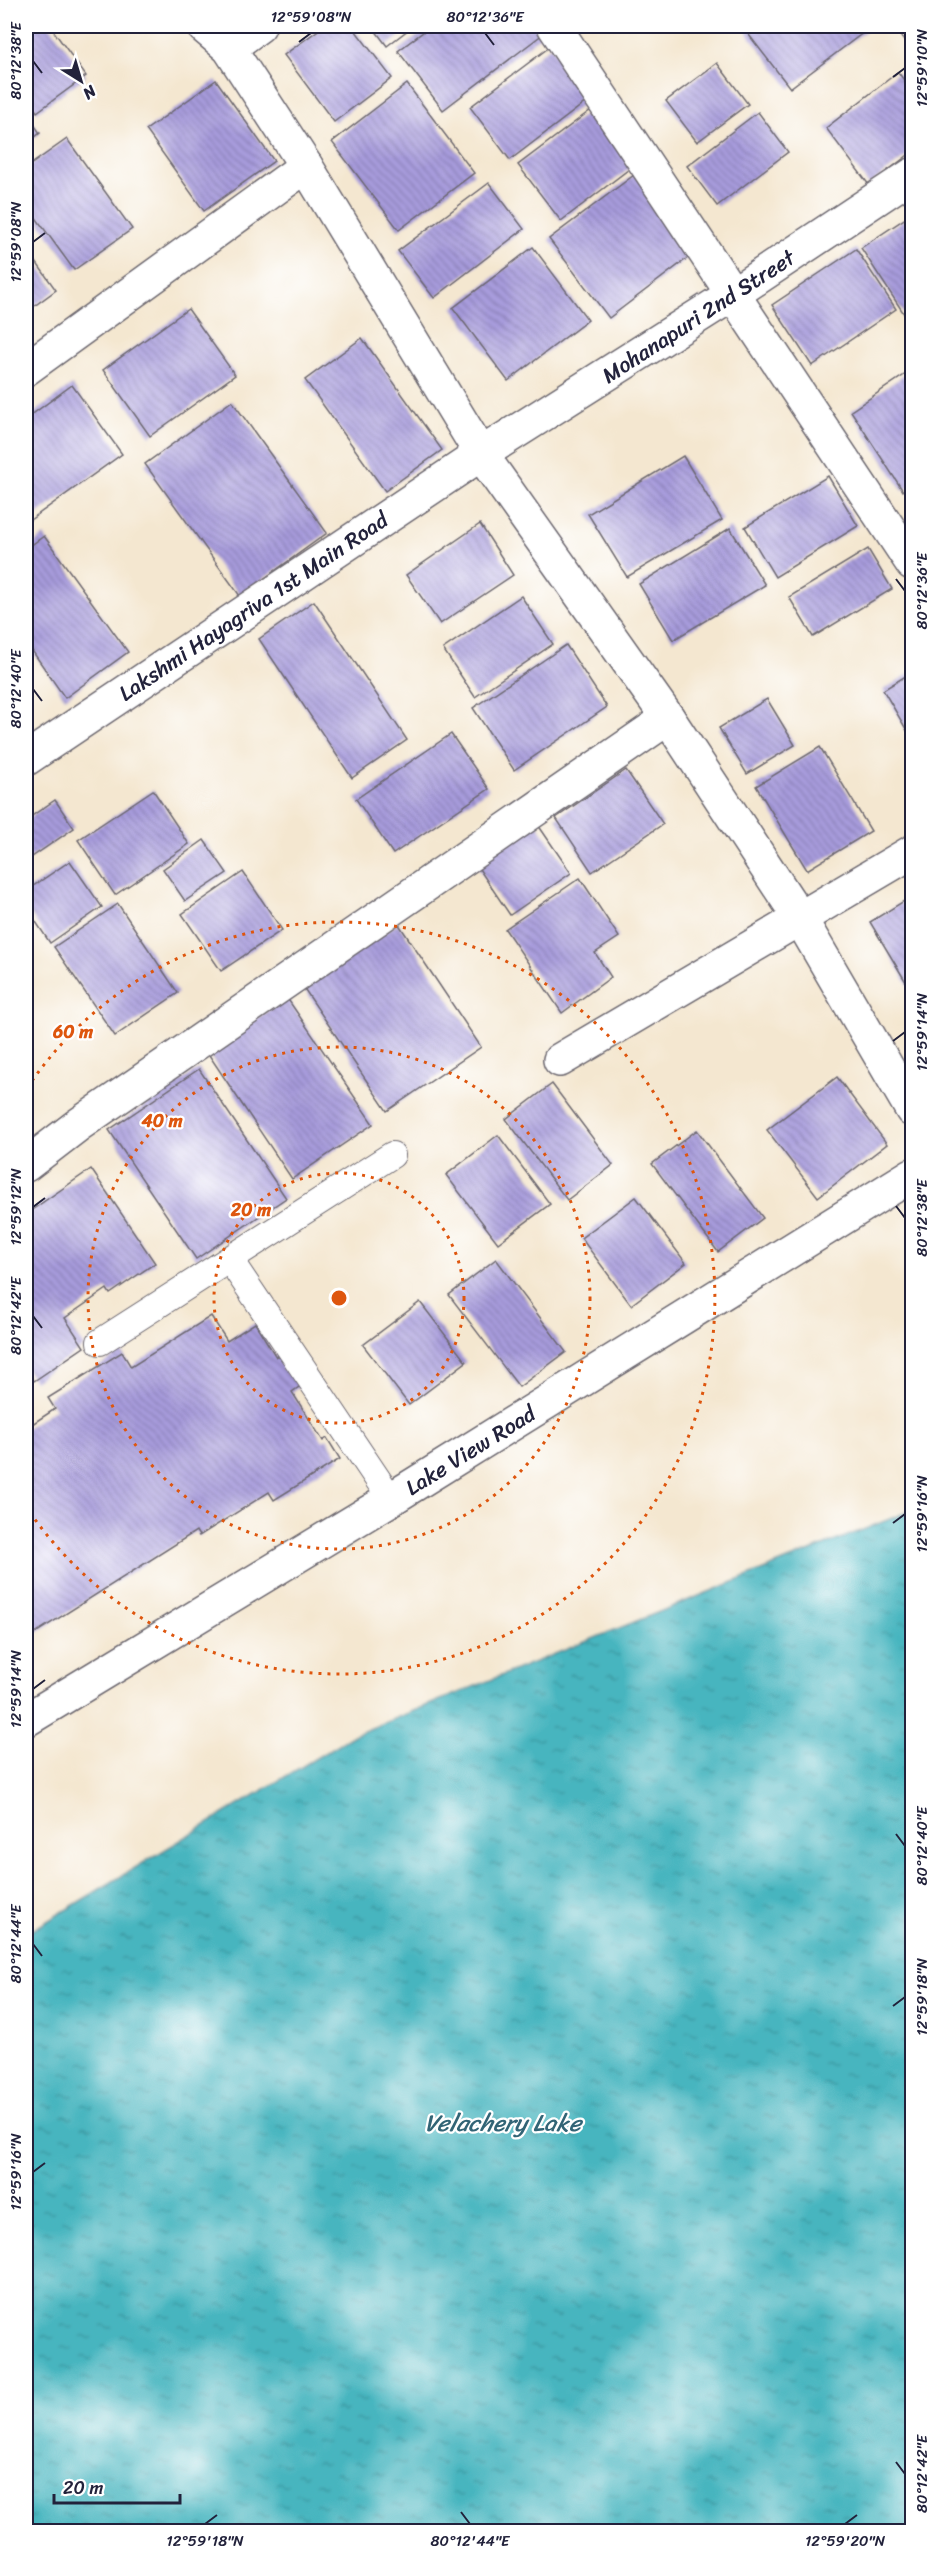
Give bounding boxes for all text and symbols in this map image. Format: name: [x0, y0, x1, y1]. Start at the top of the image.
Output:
text: 12°59'08"N: [271, 4, 352, 30]
text: 80°12'36"E: [447, 4, 525, 30]
text: 80°12'38"E: [3, 21, 29, 100]
text: 12°59'10"N: [909, 28, 935, 107]
north arrow: [51, 51, 111, 111]
text: N: [76, 77, 104, 108]
text: 12°59'08"N: [3, 201, 29, 282]
street label: Mohanapuri 2nd Street: [593, 238, 804, 394]
street label: Lakshmi Hayagriva 1st Main Road: [110, 500, 398, 712]
text: 80°12'36"E: [909, 551, 935, 629]
text: 80°12'40"E: [3, 648, 29, 729]
text: 12°59'14"N: [909, 992, 935, 1071]
text: 60 m: [52, 1016, 93, 1048]
text: 40 m: [140, 1105, 183, 1137]
text: 12°59'12"N: [3, 1168, 29, 1246]
text: 80°12'38"E: [909, 1178, 935, 1257]
text: 20 m: [230, 1194, 271, 1226]
text: 80°12'42"E: [3, 1275, 29, 1355]
centre of rings: [329, 1288, 349, 1308]
street label: Lake View Road: [397, 1394, 545, 1506]
text: 12°59'16"N: [909, 1475, 935, 1553]
text: 12°59'14"N: [3, 1649, 29, 1728]
text: 80°12'40"E: [909, 1805, 935, 1886]
text: 80°12'44"E: [3, 1903, 29, 1983]
text: 12°59'18"N: [909, 1958, 935, 2036]
water label: Velachery Lake: [425, 2102, 584, 2144]
text: 12°59'16"N: [3, 2133, 29, 2211]
text: 80°12'42"E: [909, 2433, 935, 2513]
scale bar: [54, 2467, 180, 2505]
text: 20 m: [63, 2472, 103, 2504]
text: 12°59'18"N: [166, 2528, 244, 2554]
text: 80°12'44"E: [431, 2528, 511, 2554]
text: 12°59'20"N: [805, 2528, 886, 2554]

